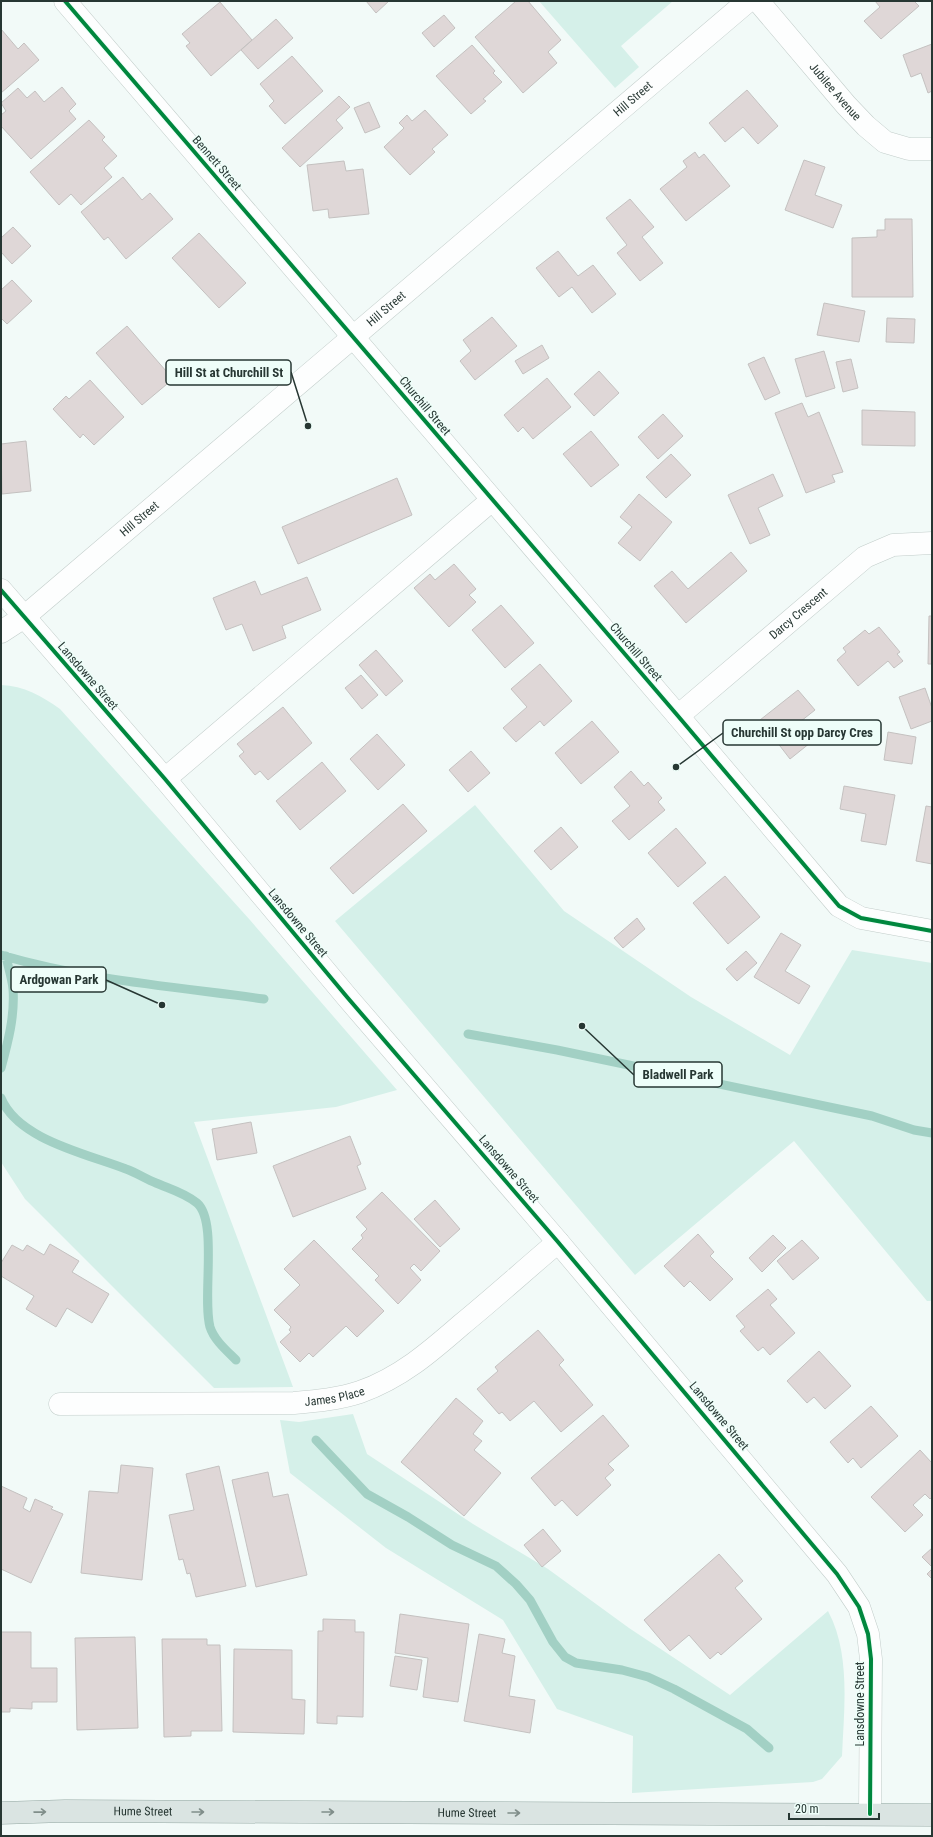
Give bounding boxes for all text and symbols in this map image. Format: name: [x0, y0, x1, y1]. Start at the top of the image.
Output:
street label: Jubilee Avenue: [806, 60, 864, 124]
street label: Hill Street: [611, 78, 656, 119]
street label: Bennett Street: [190, 133, 245, 193]
street label: Hill Street: [364, 288, 409, 329]
callout: Hill St at Churchill St: [166, 360, 291, 385]
text: Hill St at Churchill St: [175, 365, 283, 380]
street label: Churchill Street: [396, 374, 454, 439]
street label: Hill Street: [117, 498, 162, 539]
street label: Darcy Crescent: [767, 585, 830, 642]
street label: Churchill Street: [607, 620, 665, 684]
street label: Lansdowne Street: [55, 639, 121, 713]
callout: Churchill St opp Darcy Cres: [723, 720, 881, 745]
text: Churchill St opp Darcy Cres: [731, 725, 873, 740]
street label: Lansdowne Street: [265, 886, 331, 960]
callout: Ardgowan Park: [11, 967, 106, 992]
text: Ardgowan Park: [19, 972, 99, 987]
callout: Bladwell Park: [634, 1062, 722, 1087]
text: Bladwell Park: [642, 1067, 714, 1082]
street label: Lansdowne Street: [476, 1132, 542, 1206]
street label: Lansdowne Street: [686, 1379, 752, 1453]
street label: James Place: [304, 1384, 367, 1409]
street label: Lansdowne Street: [853, 1661, 867, 1746]
scale bar: [789, 1795, 879, 1821]
text: 20 m: [795, 1802, 819, 1816]
street label: Hume Street: [114, 1804, 173, 1818]
street label: Hume Street: [438, 1806, 497, 1820]
one-way arrow: [33, 1808, 46, 1816]
one-way arrow: [191, 1808, 204, 1816]
one-way arrow: [321, 1808, 334, 1816]
one-way arrow: [507, 1809, 520, 1817]

